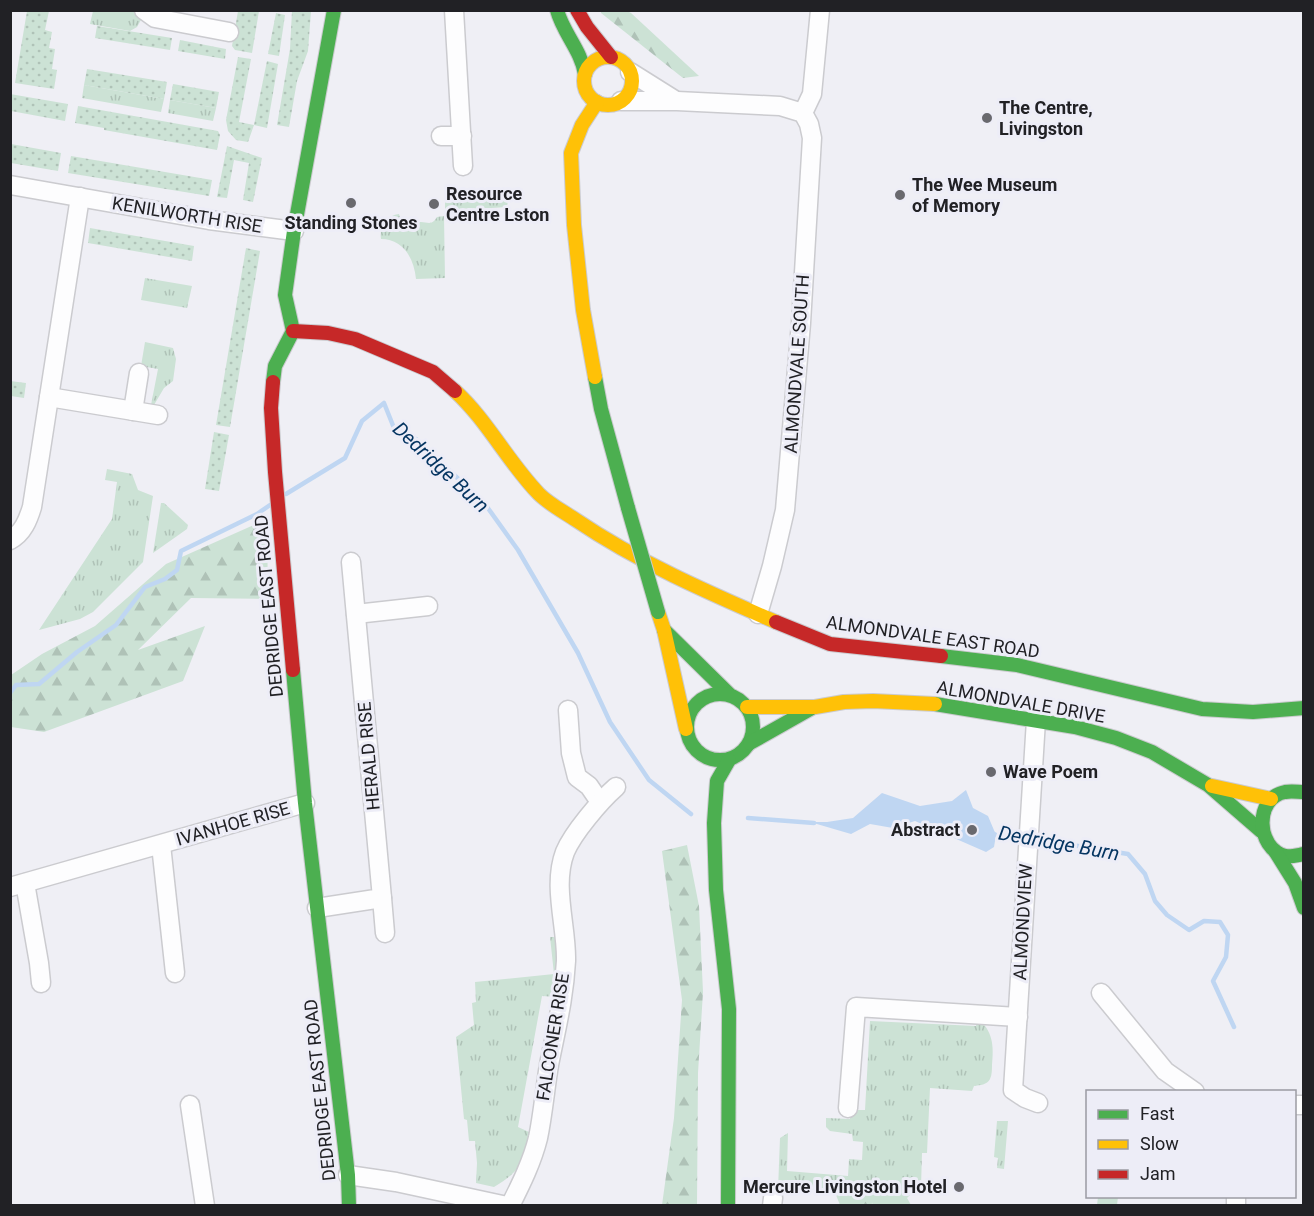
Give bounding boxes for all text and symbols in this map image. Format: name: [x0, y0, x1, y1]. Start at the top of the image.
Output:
place label: The Centre, Livingston: [999, 97, 1093, 139]
marker: The Centre, Livingston: [980, 111, 994, 125]
place label: The Wee Museum of Memory: [912, 174, 1057, 216]
place label: Resource Centre Lston: [446, 183, 549, 225]
marker: The Wee Museum of Memory: [893, 188, 907, 202]
street label: KENILWORTH RISE: [111, 192, 263, 237]
marker: Standing Stones: [344, 196, 358, 210]
marker: Resource Centre Lston: [427, 197, 441, 211]
place label: Standing Stones: [285, 212, 417, 233]
street label: ALMONDVALE SOUTH: [780, 274, 813, 454]
water label: Dedridge Burn: [388, 417, 494, 517]
street label: DEDRIDGE EAST ROAD: [250, 514, 287, 698]
street label: ALMONDVALE EAST ROAD: [825, 611, 1041, 662]
street label: ALMONDVALE DRIVE: [935, 676, 1107, 727]
street label: HERALD RISE: [353, 701, 384, 811]
place label: Wave Poem: [1003, 761, 1098, 782]
marker: Wave Poem: [984, 765, 998, 779]
street label: IVANHOE RISE: [174, 797, 292, 850]
place label: Abstract: [891, 819, 960, 840]
water label: Dedridge Burn: [997, 821, 1121, 865]
marker: Abstract: [965, 823, 979, 837]
street label: ALMONDVIEW: [1009, 863, 1036, 981]
street label: FALCONER RISE: [532, 972, 573, 1102]
street label: DEDRIDGE EAST ROAD: [299, 998, 340, 1182]
legend: [1086, 1090, 1296, 1198]
text: Fast: [1140, 1103, 1175, 1124]
text: Slow: [1140, 1133, 1179, 1154]
text: Jam: [1140, 1163, 1176, 1184]
place label: Mercure Livingston Hotel: [743, 1176, 947, 1197]
marker: Mercure Livingston Hotel: [952, 1180, 966, 1194]

